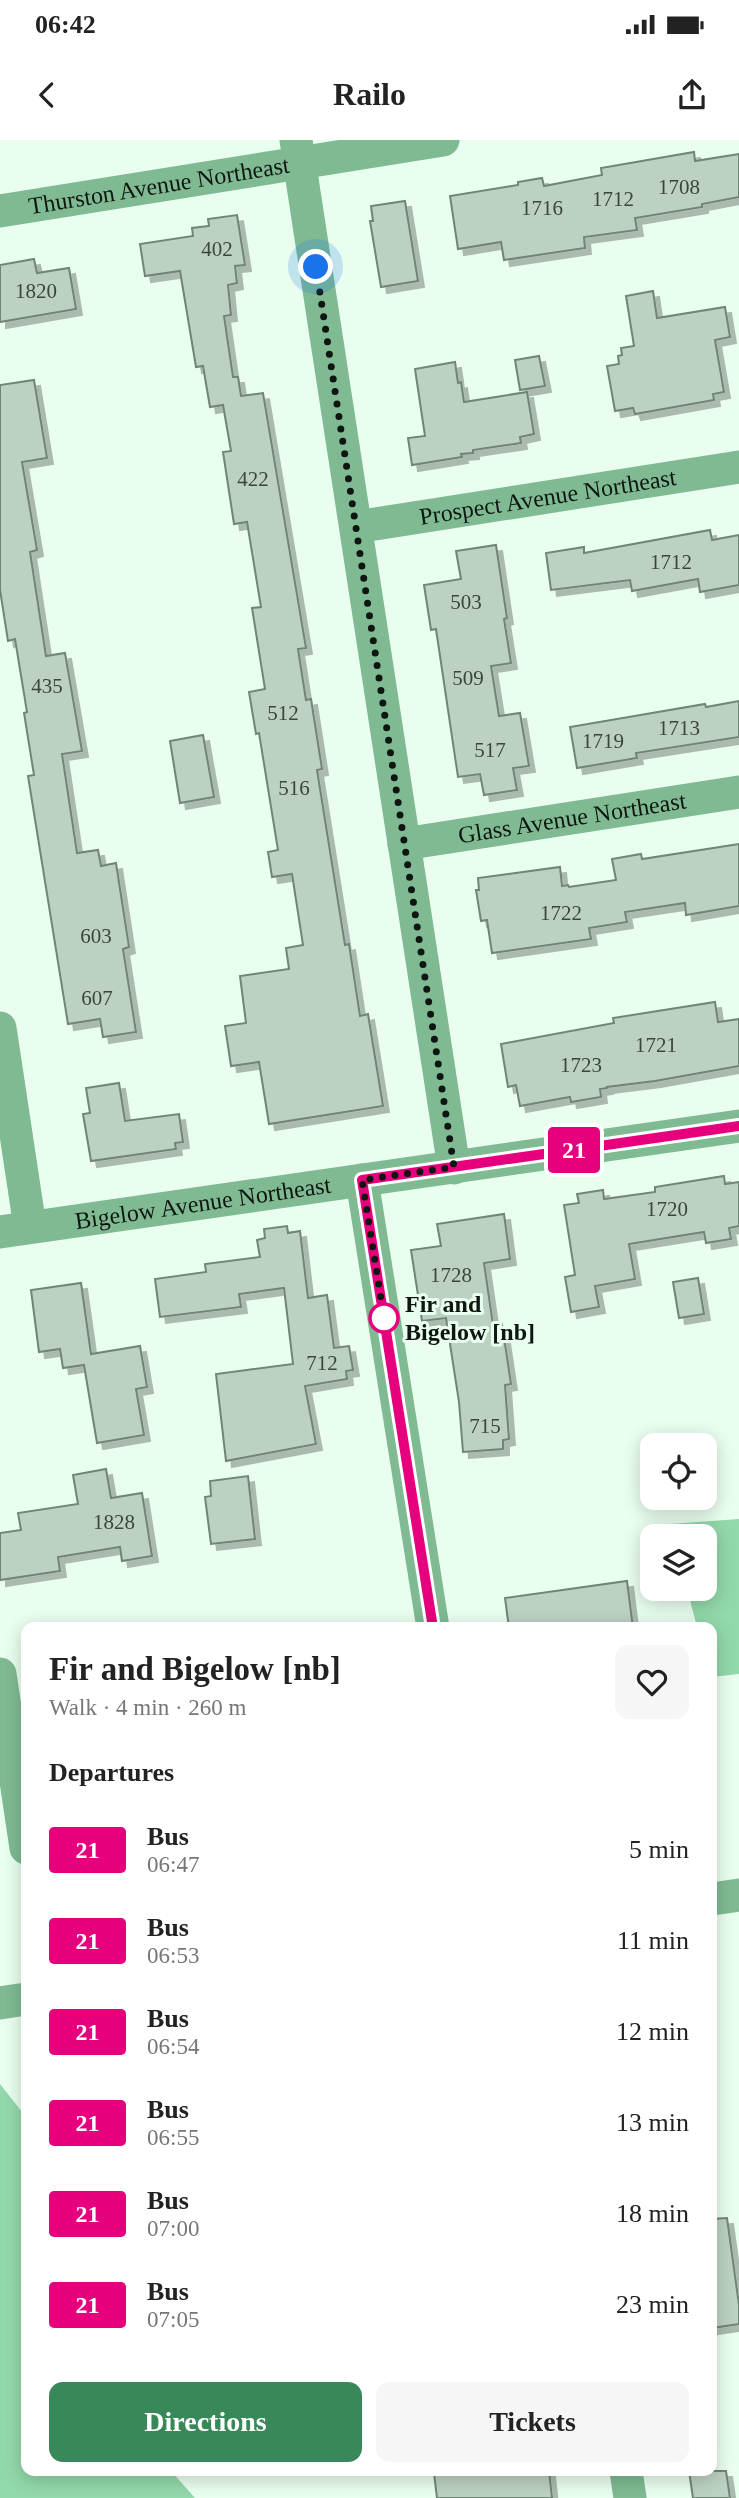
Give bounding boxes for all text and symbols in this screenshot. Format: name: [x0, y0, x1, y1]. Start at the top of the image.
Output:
text: 06:42: [35, 10, 96, 39]
icon: back: [28, 76, 66, 114]
text: Railo: [333, 76, 406, 112]
icon: share: [673, 76, 711, 114]
street label: Thurston Avenue Northeast: [27, 152, 291, 219]
house number: 1708: [658, 175, 700, 199]
house number: 1712: [592, 187, 634, 211]
house number: 1716: [521, 196, 563, 220]
house number: 402: [201, 237, 233, 261]
your location: [298, 249, 333, 284]
house number: 1820: [15, 279, 57, 303]
street label: Prospect Avenue Northeast: [417, 464, 678, 530]
house number: 422: [237, 467, 269, 491]
house number: 1712: [650, 550, 692, 574]
house number: 503: [450, 590, 482, 614]
house number: 509: [452, 666, 484, 690]
house number: 435: [31, 674, 63, 698]
house number: 512: [267, 701, 299, 725]
house number: 1713: [658, 716, 700, 740]
house number: 1719: [582, 729, 624, 753]
house number: 517: [474, 738, 506, 762]
house number: 516: [278, 776, 310, 800]
street label: Glass Avenue Northeast: [456, 787, 688, 848]
house number: 1722: [540, 901, 582, 925]
house number: 603: [80, 924, 112, 948]
house number: 607: [81, 986, 113, 1010]
house number: 1721: [635, 1033, 677, 1057]
house number: 1723: [560, 1053, 602, 1077]
line badge: 21: [542, 1127, 606, 1173]
text: 21: [562, 1137, 586, 1163]
street label: Bigelow Avenue Northeast: [73, 1172, 333, 1234]
house number: 1720: [646, 1197, 688, 1221]
house number: 1728: [430, 1263, 472, 1287]
place label: Fir and Bigelow [nb]: [405, 1291, 535, 1345]
marker: Fir and Bigelow [nb]: [369, 1303, 399, 1333]
house number: 712: [306, 1351, 338, 1375]
house number: 715: [469, 1414, 501, 1438]
map controls: [640, 1433, 717, 1601]
button: locate: [640, 1433, 717, 1510]
house number: 1828: [93, 1510, 135, 1534]
button: layers: [640, 1524, 717, 1601]
button: heart: [615, 1645, 689, 1719]
text: Fir and Bigelow [nb]: [49, 1651, 341, 1687]
text: Walk · 4 min · 260 m: [49, 1695, 246, 1720]
text: Departures: [49, 1758, 174, 1787]
text: Bus: [147, 1822, 189, 1851]
text: 5 min: [629, 1835, 689, 1864]
text: 21: [76, 1837, 100, 1863]
text: 06:47: [147, 1852, 199, 1877]
text: Bus: [147, 1913, 189, 1942]
text: 11 min: [617, 1926, 689, 1955]
text: 21: [76, 1928, 100, 1954]
text: 06:53: [147, 1943, 199, 1968]
text: Bus: [147, 2004, 189, 2033]
text: 12 min: [616, 2017, 689, 2046]
text: 21: [76, 2019, 100, 2045]
text: 06:54: [147, 2034, 199, 2059]
text: Bus: [147, 2095, 189, 2124]
text: 13 min: [616, 2108, 689, 2137]
text: 21: [76, 2110, 100, 2136]
text: 06:55: [147, 2125, 199, 2150]
text: Bus: [147, 2186, 189, 2215]
text: 18 min: [616, 2199, 689, 2228]
text: 21: [76, 2201, 100, 2227]
text: 07:00: [147, 2216, 199, 2241]
text: Bus: [147, 2277, 189, 2306]
text: 23 min: [616, 2290, 689, 2319]
text: 21: [76, 2292, 100, 2318]
text: 07:05: [147, 2307, 199, 2332]
button: Directions: [49, 2382, 362, 2462]
button: Tickets: [376, 2382, 689, 2462]

